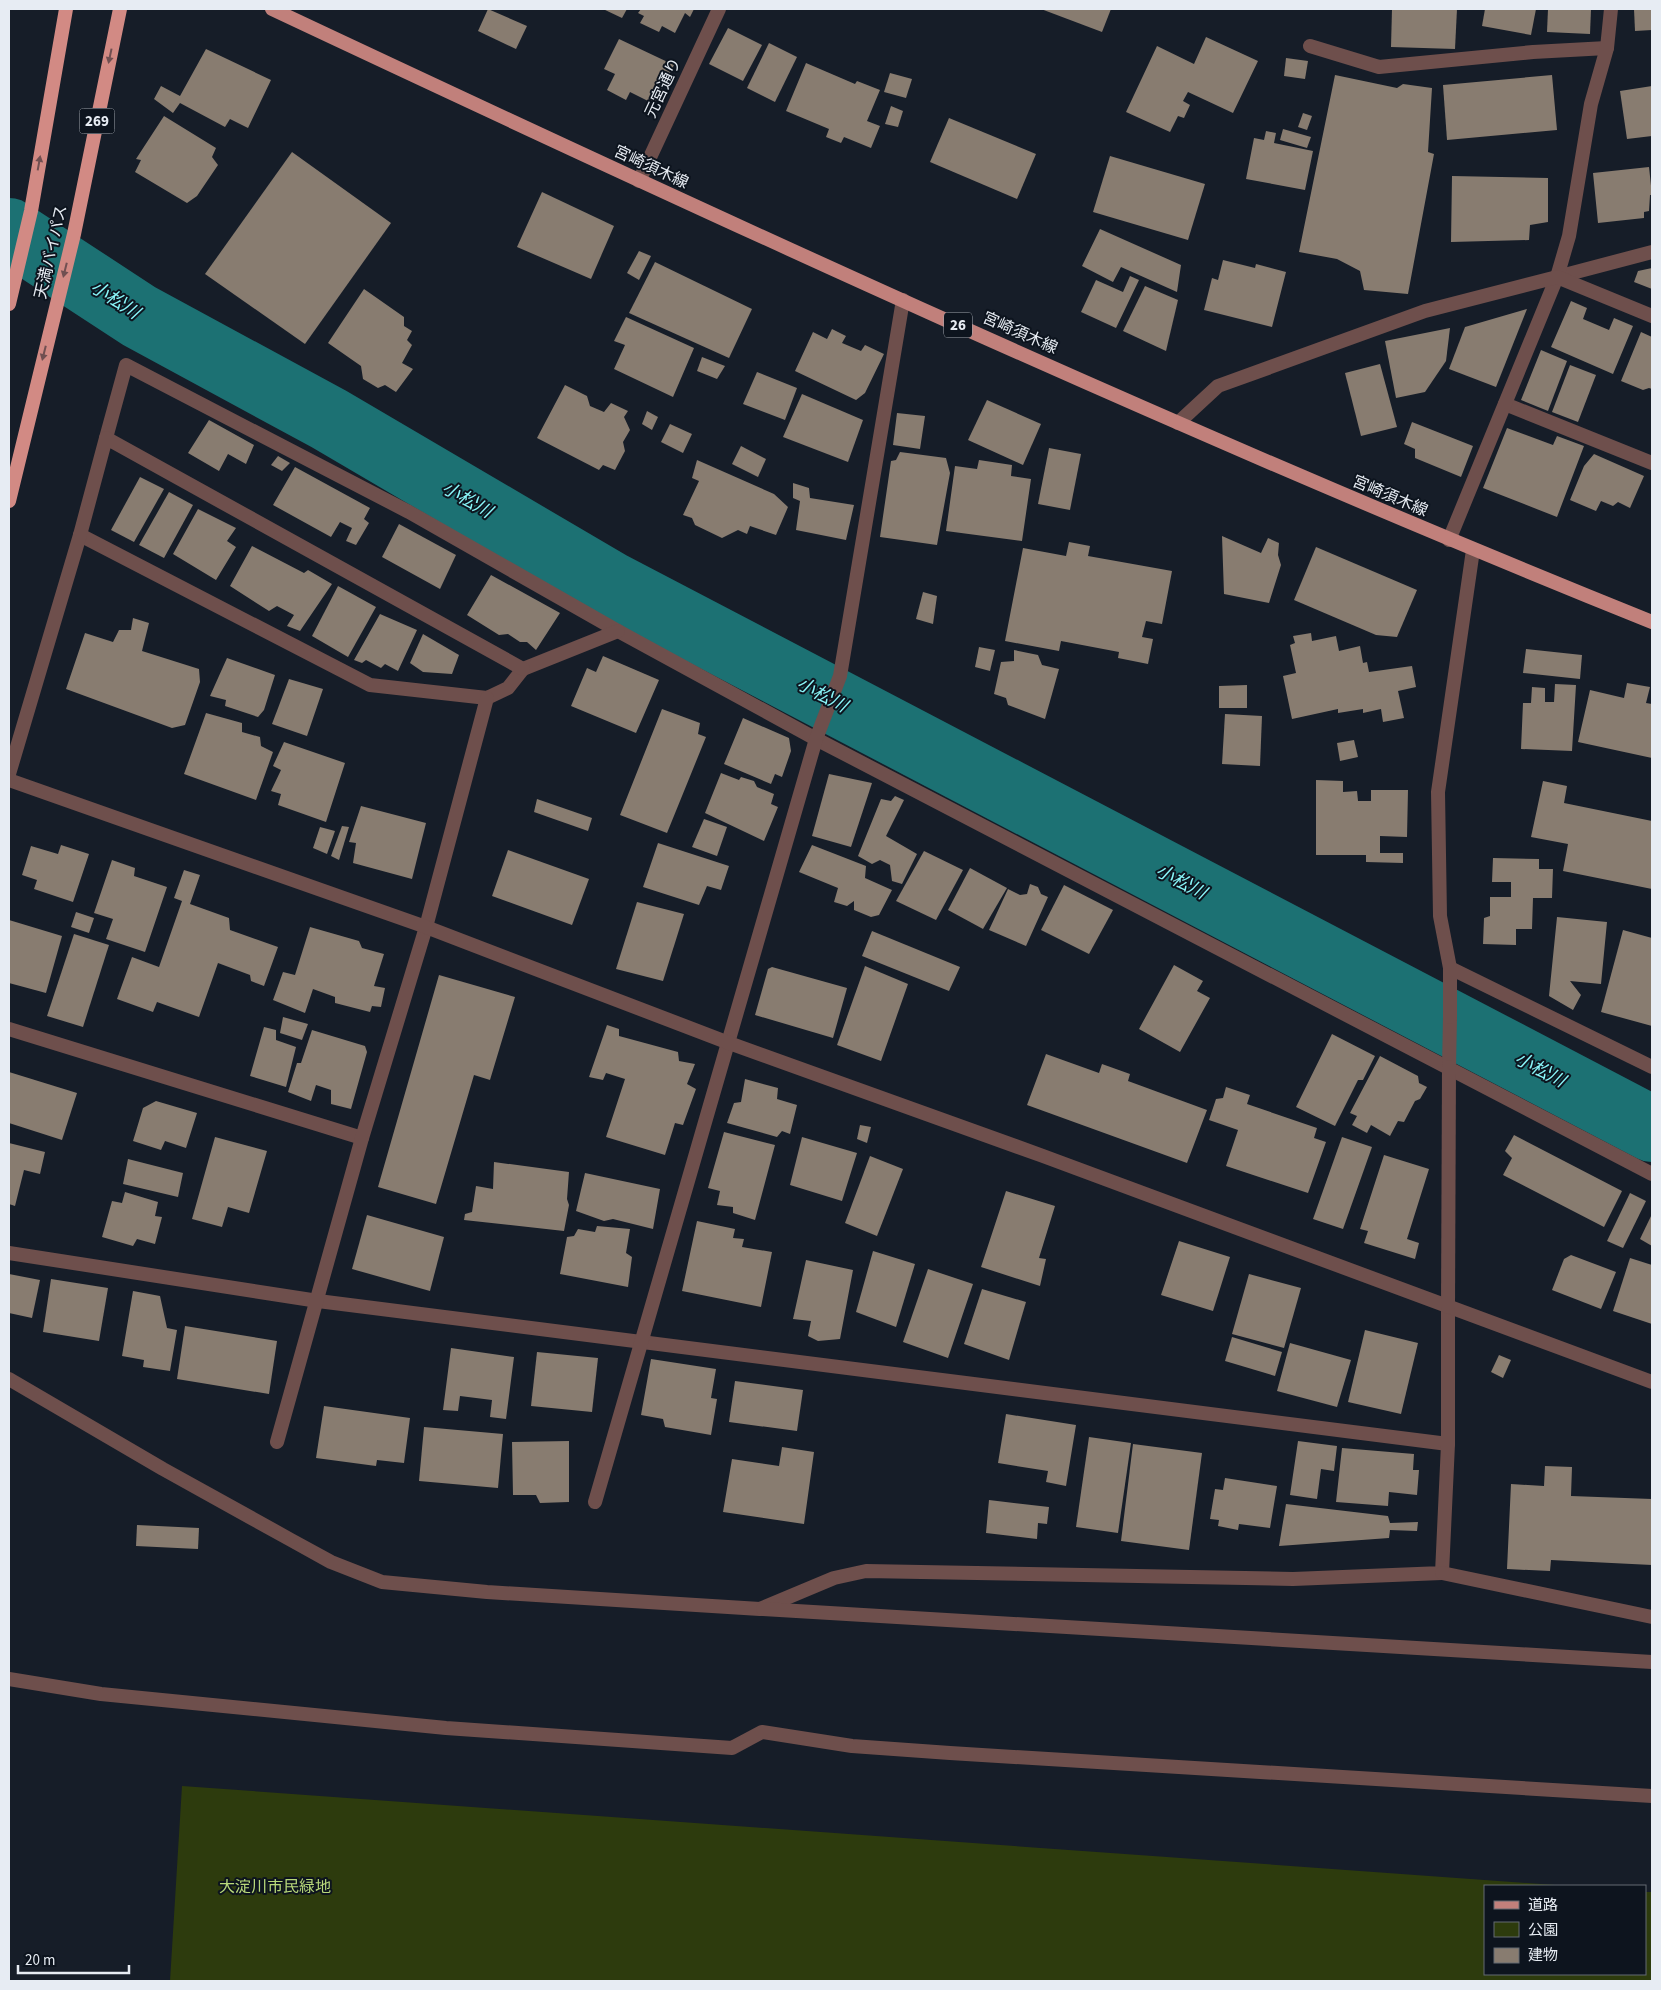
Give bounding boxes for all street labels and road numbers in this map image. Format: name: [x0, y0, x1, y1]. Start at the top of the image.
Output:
street label: 元宮通り: [640, 54, 686, 122]
road number: 269: [80, 108, 114, 134]
street label: 宮崎須木線: [610, 140, 692, 194]
street label: 天満バイパス: [30, 203, 72, 301]
street label: 宮崎須木線: [979, 307, 1061, 359]
road number: 26: [944, 312, 972, 338]
street label: 宮崎須木線: [1349, 470, 1431, 522]

